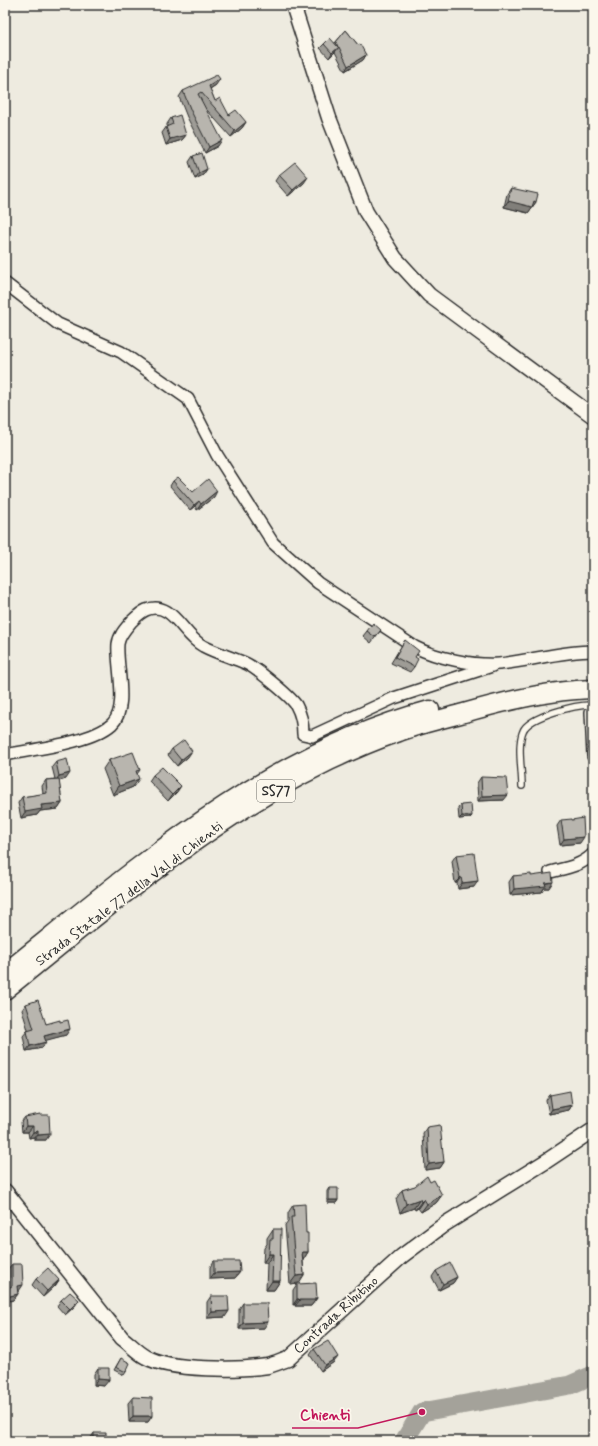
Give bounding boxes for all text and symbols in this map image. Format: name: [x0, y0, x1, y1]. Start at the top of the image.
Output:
road number: SS77: [257, 780, 295, 802]
street label: Strada Statale 77 della Val di Chienti: [32, 818, 226, 970]
street label: Contrada Ributino: [290, 1272, 382, 1358]
callout: Chienti: [292, 1401, 358, 1428]
text: Chienti: [300, 1406, 350, 1426]

